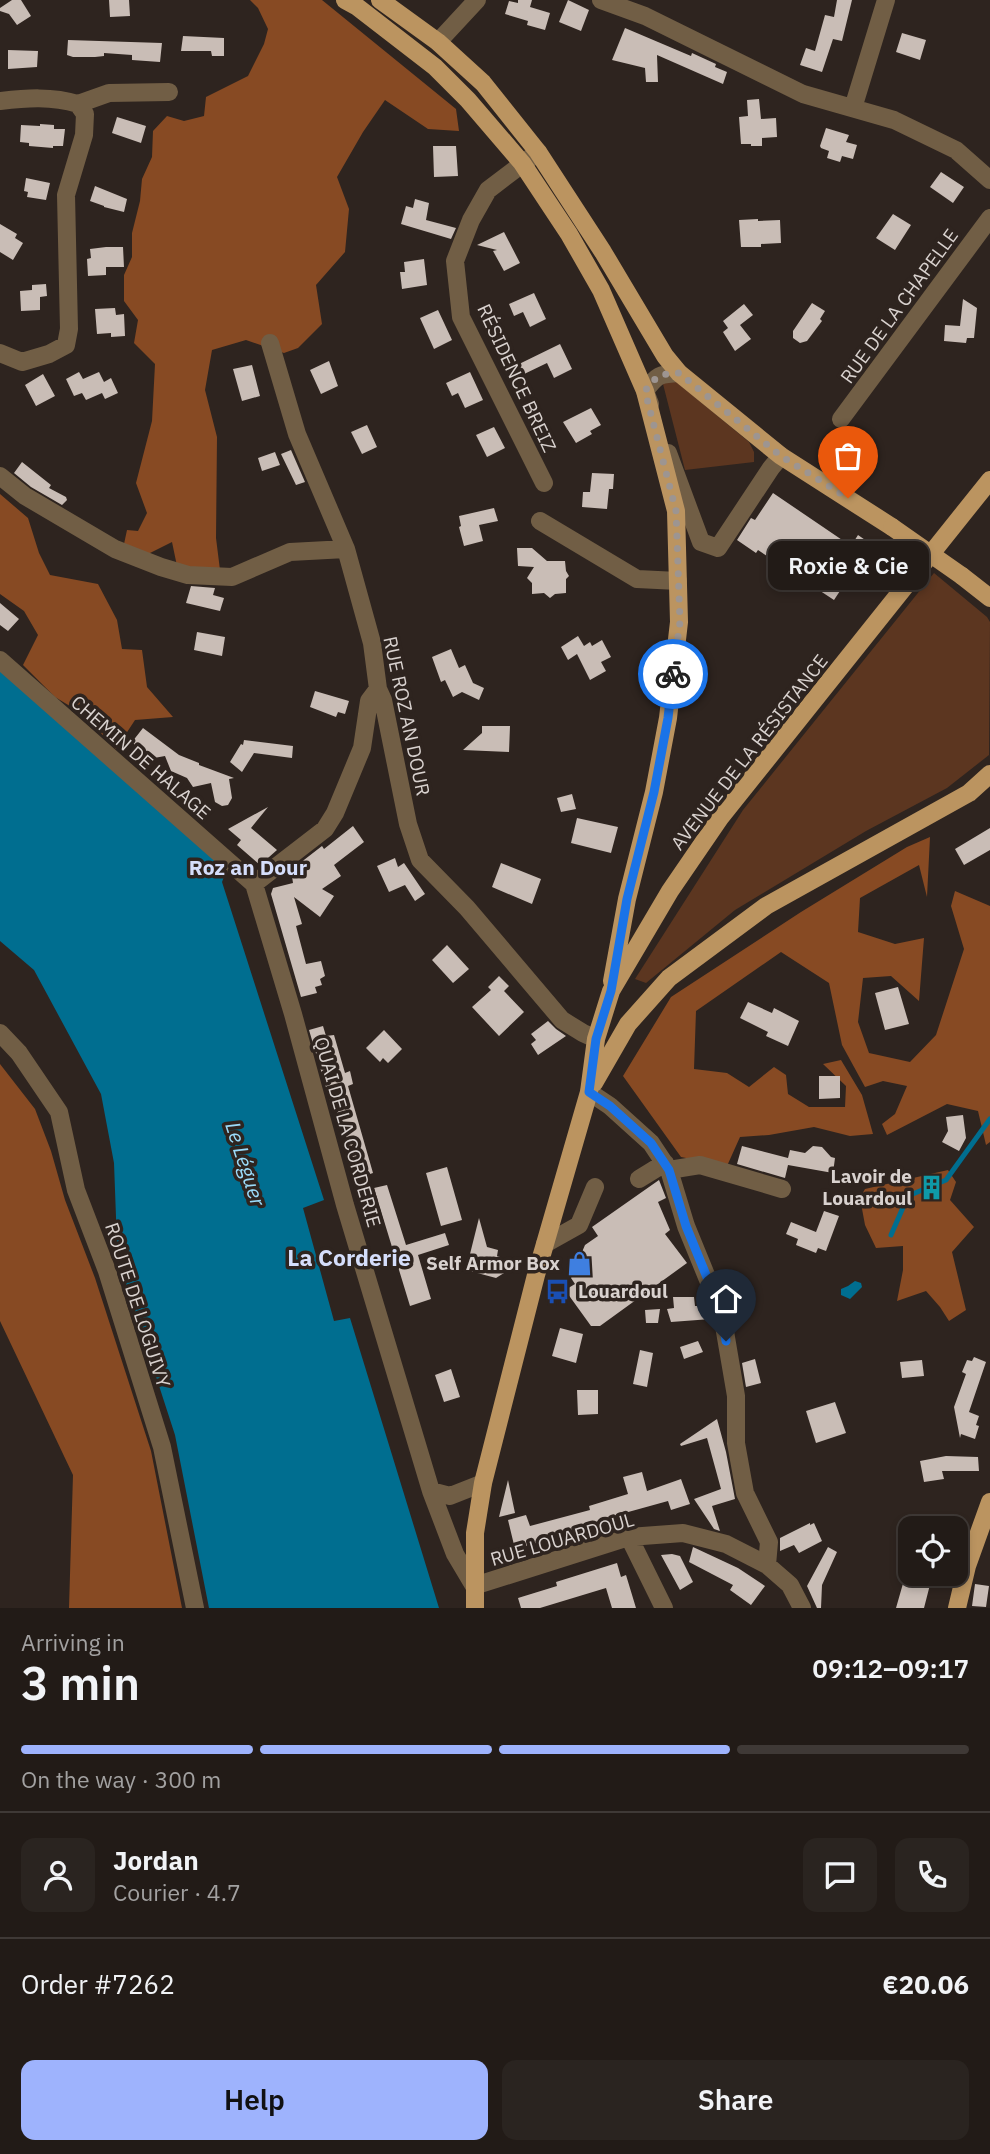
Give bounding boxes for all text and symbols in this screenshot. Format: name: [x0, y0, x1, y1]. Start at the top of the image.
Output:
street label: RUE DE LA CHAPELLE: [835, 224, 963, 388]
street label: RÉSIDENCE BREIZ: [472, 300, 562, 456]
pin: [818, 426, 878, 498]
icon: bag: [829, 437, 867, 475]
callout: Roxie & Cie: [768, 540, 928, 589]
text: Roxie & Cie: [788, 550, 909, 580]
street label: RUE ROZ AN DOUR: [378, 634, 436, 798]
courier: [638, 639, 708, 709]
street label: AVENUE DE LA RÉSISTANCE: [665, 649, 833, 855]
icon: bike: [654, 655, 692, 693]
street label: CHEMIN DE HALAGE: [66, 690, 216, 824]
district label: Roz an Dour: [189, 853, 308, 881]
street label: QUAI DE LA CORDERIE: [309, 1034, 387, 1230]
water label: Le Léguer: [219, 1118, 273, 1211]
place label: Lavoir de Louardoul: [822, 1164, 912, 1210]
building icon: Lavoir de Louardoul: [918, 1173, 946, 1201]
street label: ROUTE DE LOGUIVY: [100, 1219, 176, 1391]
district label: La Corderie: [287, 1242, 411, 1272]
shop icon: Self Armor Box: [566, 1249, 594, 1277]
place label: Self Armor Box: [426, 1251, 560, 1275]
pin: [696, 1269, 756, 1341]
bus stop icon: Louardoul: [544, 1277, 572, 1305]
place label: Louardoul: [578, 1279, 668, 1303]
icon: home: [707, 1280, 745, 1318]
street label: RUE LOUARDOUL: [487, 1507, 637, 1571]
map controls: [898, 1516, 968, 1586]
button: locate: [898, 1516, 968, 1586]
text: Arriving in: [21, 1627, 125, 1657]
text: 09:12–09:17: [812, 1651, 969, 1685]
text: 3 min: [21, 1653, 140, 1713]
text: On the way · 300 m: [21, 1764, 221, 1794]
button: person: [21, 1838, 95, 1912]
button: chat: [803, 1838, 877, 1912]
button: phone: [895, 1838, 969, 1912]
text: Jordan: [113, 1843, 199, 1877]
text: Courier · 4.7: [113, 1877, 241, 1907]
text: Order #7262: [21, 1967, 175, 2001]
text: €20.06: [882, 1967, 969, 2001]
button: Help: [21, 2060, 488, 2140]
button: Share: [502, 2060, 969, 2140]

